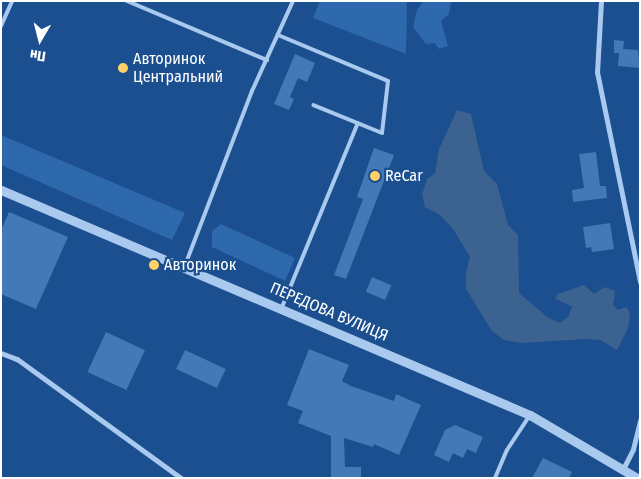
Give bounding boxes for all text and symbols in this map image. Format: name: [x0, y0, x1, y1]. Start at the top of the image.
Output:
north arrow: [15, 15, 65, 65]
text: Пн: [29, 46, 47, 65]
place label: Авторинок Центральний: [133, 49, 223, 87]
marker: Авторинок Центральний: [117, 62, 129, 74]
place label: ReCar: [385, 166, 423, 186]
marker: ReCar: [369, 170, 381, 182]
place label: Авторинок: [164, 255, 236, 275]
marker: Авторинок: [148, 259, 160, 271]
street label: ПЕРЕДОВА ВУЛИЦЯ: [267, 279, 391, 345]

